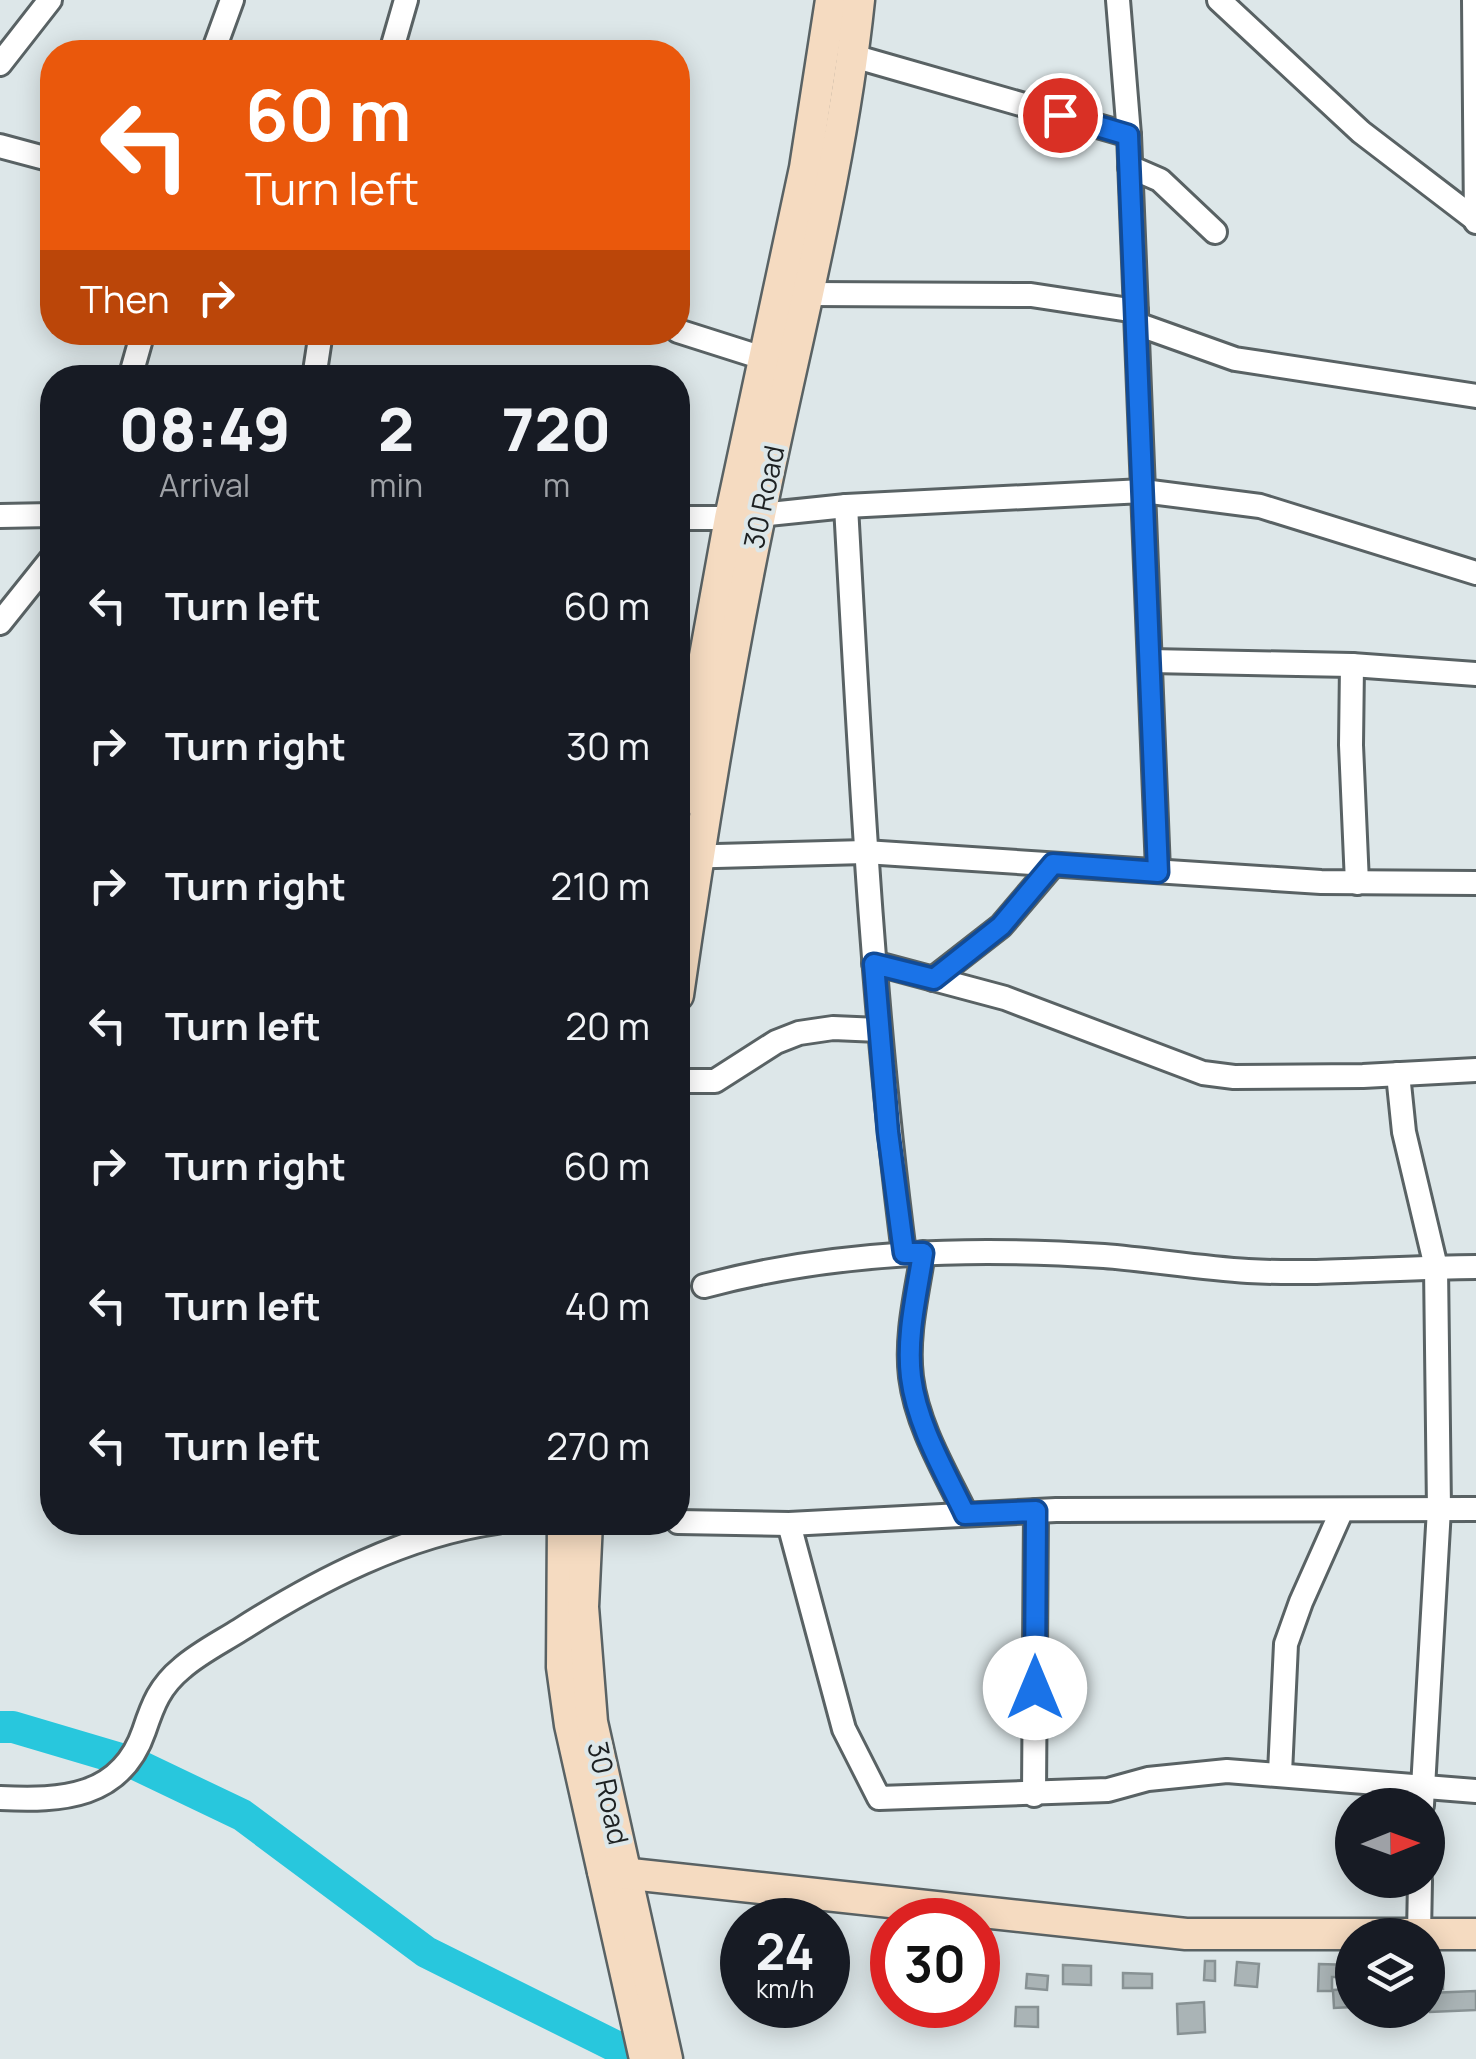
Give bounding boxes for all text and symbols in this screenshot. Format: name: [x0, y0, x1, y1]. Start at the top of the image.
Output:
text: 60 m: [245, 66, 412, 162]
pin: [1018, 73, 1103, 158]
icon: left: [80, 80, 210, 210]
icon: arrive: [1033, 88, 1088, 143]
text: Turn left: [245, 157, 419, 219]
icon: right: [189, 270, 244, 325]
text: Then: [80, 272, 169, 324]
text: 08:49: [119, 387, 291, 469]
text: 2: [378, 387, 414, 469]
text: 720: [502, 387, 611, 469]
street label: 30 Road: [734, 442, 792, 552]
text: Arrival: [159, 463, 250, 507]
text: min: [369, 463, 423, 507]
text: m: [543, 463, 570, 507]
icon: left: [80, 578, 135, 633]
text: Turn left: [165, 579, 321, 631]
text: 60 m: [563, 579, 650, 631]
icon: right: [80, 718, 135, 773]
text: Turn right: [165, 719, 346, 771]
text: 30 m: [566, 719, 650, 771]
icon: right: [80, 858, 135, 913]
text: Turn right: [165, 859, 346, 911]
text: 210 m: [551, 859, 650, 911]
icon: left: [80, 998, 135, 1053]
text: Turn left: [165, 999, 321, 1051]
text: 20 m: [565, 999, 650, 1051]
icon: right: [80, 1138, 135, 1193]
text: Turn right: [165, 1139, 346, 1191]
text: 60 m: [563, 1139, 650, 1191]
icon: left: [80, 1278, 135, 1333]
text: Turn left: [165, 1279, 321, 1331]
text: 40 m: [565, 1279, 650, 1331]
icon: left: [80, 1418, 135, 1473]
text: Turn left: [165, 1419, 321, 1471]
text: 270 m: [546, 1419, 650, 1471]
position arrow: [983, 1636, 1087, 1740]
street label: 30 Road: [580, 1738, 638, 1848]
north arrow: [1335, 1788, 1445, 1898]
map controls: [1335, 1788, 1445, 2028]
speed limit sign: 30: [870, 1898, 1000, 2028]
text: 24: [755, 1917, 815, 1985]
button: layers: [1335, 1918, 1445, 2028]
text: km/h: [756, 1971, 814, 2006]

